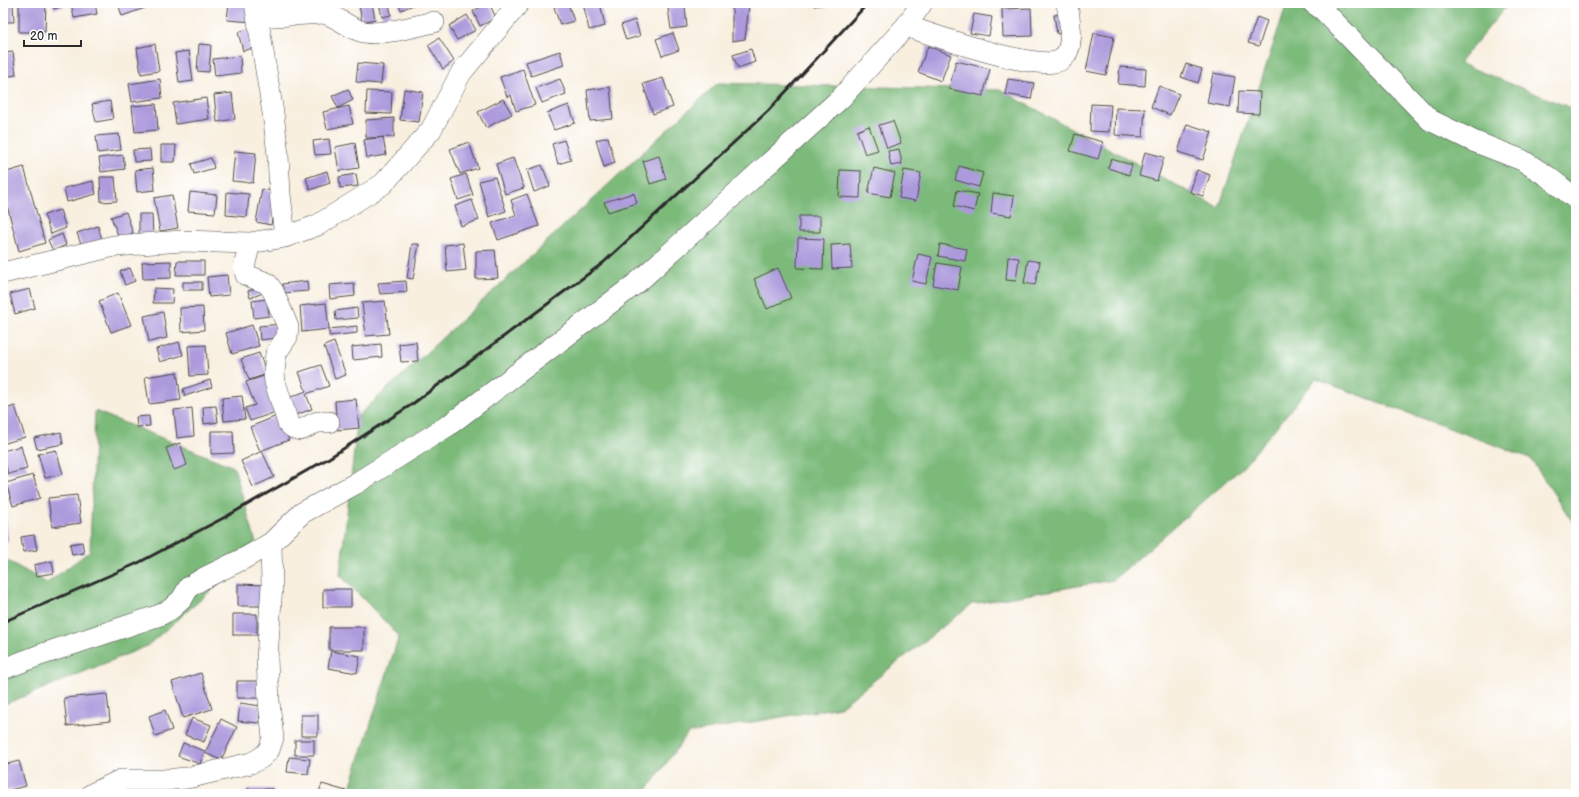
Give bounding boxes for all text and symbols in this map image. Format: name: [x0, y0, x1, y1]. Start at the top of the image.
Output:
scale bar: [24, 22, 81, 48]
text: 20 m: [30, 29, 57, 44]

